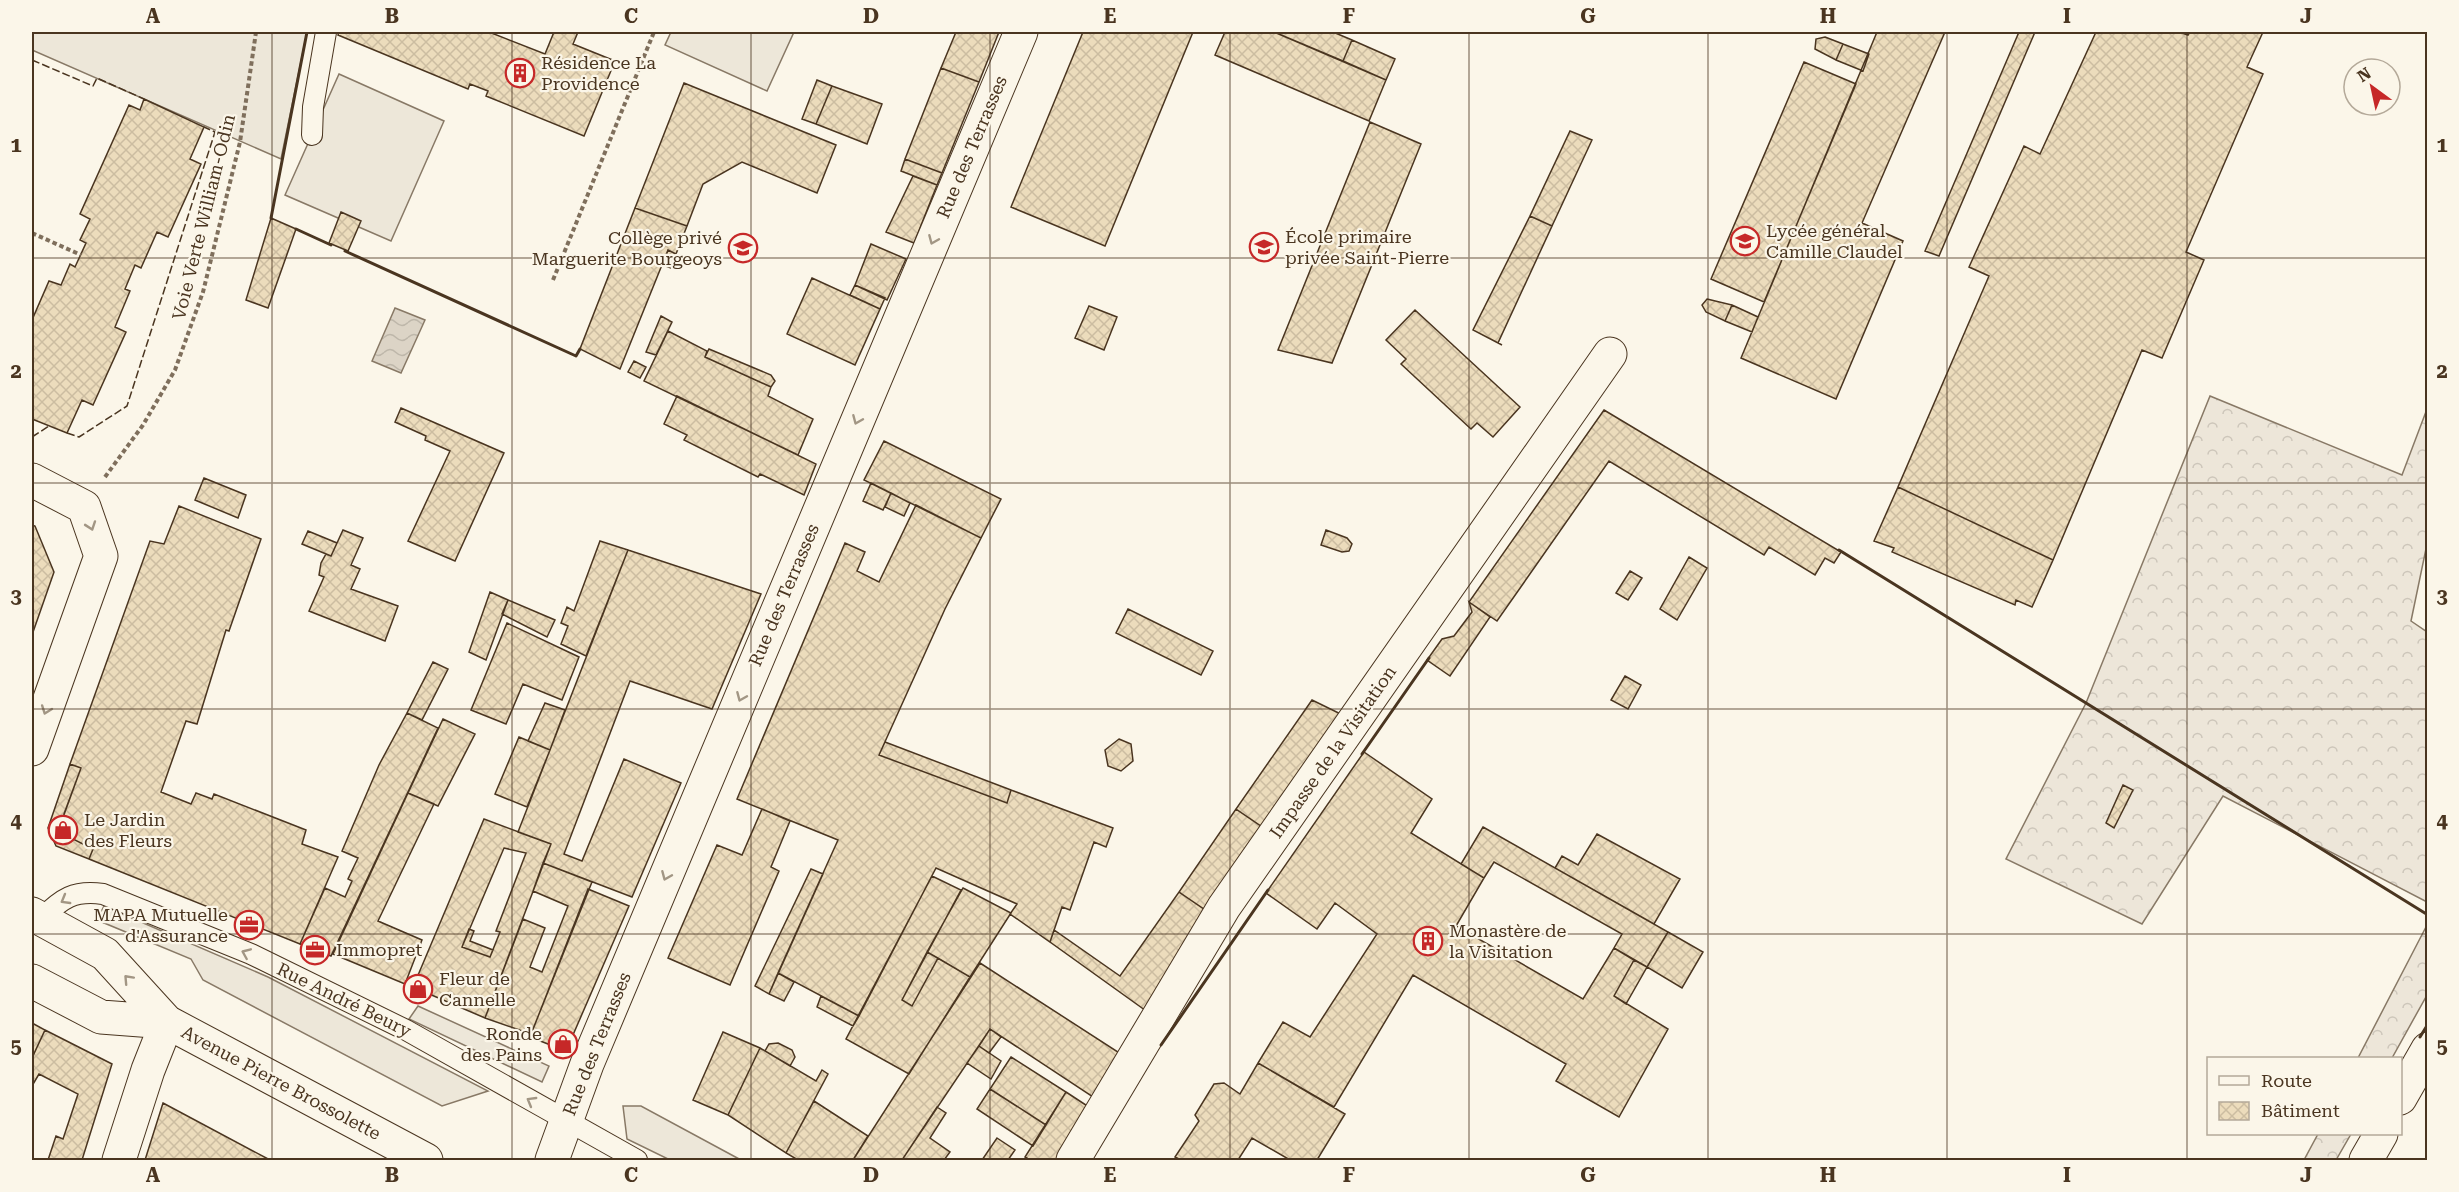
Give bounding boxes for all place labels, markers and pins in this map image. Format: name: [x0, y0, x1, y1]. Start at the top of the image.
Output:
place label: Résidence La Providence: [541, 52, 656, 94]
building icon: Résidence La Providence: [504, 57, 536, 89]
place label: Lycée général Camille Claudel: [1766, 220, 1903, 262]
school or university icon: Lycée général Camille Claudel: [1729, 225, 1761, 257]
place label: École primaire privée Saint-Pierre: [1285, 226, 1449, 268]
place label: Collège privé Marguerite Bourgeoys: [532, 227, 722, 269]
school or university icon: École primaire privée Saint-Pierre: [1248, 231, 1280, 263]
school or university icon: Collège privé Marguerite Bourgeoys: [727, 232, 759, 264]
place label: Le Jardin des Fleurs: [84, 809, 172, 851]
shop icon: Le Jardin des Fleurs: [47, 814, 79, 846]
place label: MAPA Mutuelle d'Assurance: [93, 904, 228, 946]
office icon: MAPA Mutuelle d'Assurance: [233, 909, 265, 941]
place label: Monastère de la Visitation: [1449, 920, 1567, 962]
building icon: Monastère de la Visitation: [1412, 925, 1444, 957]
office icon: Immopret: [299, 934, 331, 966]
place label: Immopret: [336, 939, 423, 960]
place label: Fleur de Cannelle: [439, 968, 516, 1010]
shop icon: Fleur de Cannelle: [402, 973, 434, 1005]
place label: Ronde des Pains: [461, 1023, 542, 1065]
shop icon: Ronde des Pains: [547, 1028, 579, 1060]

